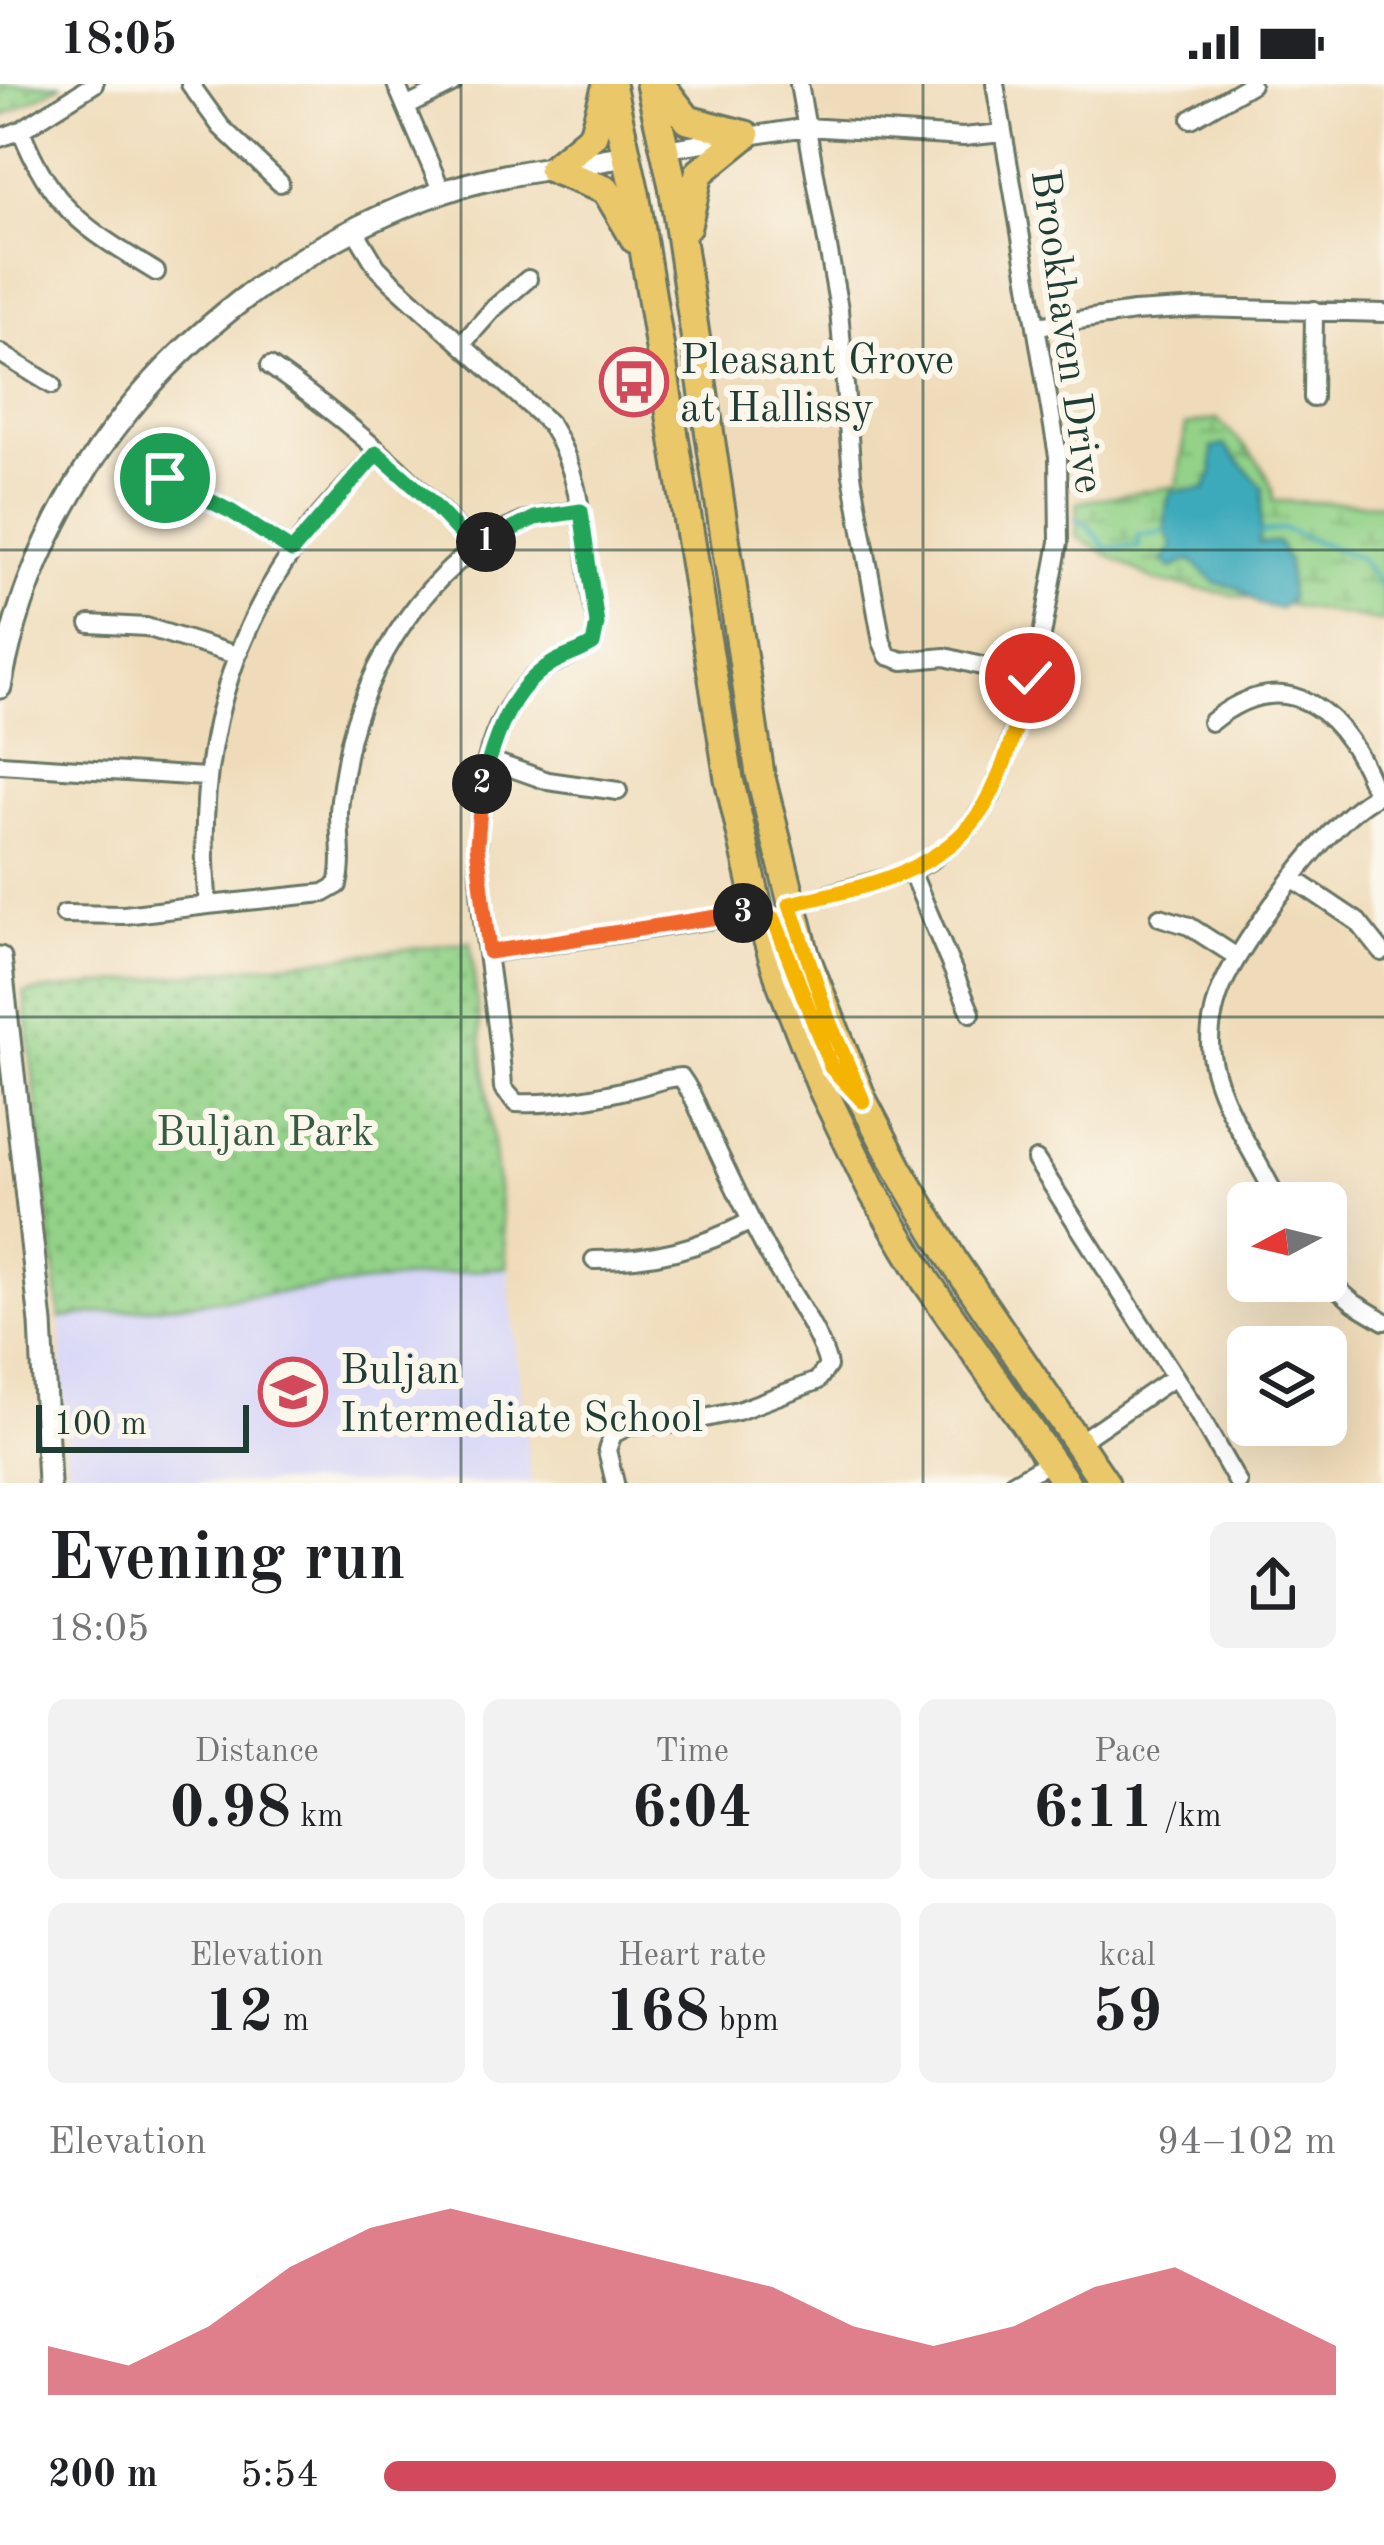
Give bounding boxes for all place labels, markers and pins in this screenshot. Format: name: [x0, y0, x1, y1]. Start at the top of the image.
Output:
place label: Pleasant Grove at Hallissy: [680, 341, 954, 431]
bus stop icon: Pleasant Grove at Hallissy: [599, 347, 669, 417]
pin: [114, 427, 216, 529]
pin: 1: [456, 512, 516, 572]
pin: [979, 627, 1081, 729]
pin: 2: [452, 754, 512, 814]
pin: 3: [713, 883, 773, 943]
place label: Buljan Intermediate School: [340, 1351, 703, 1441]
school or university icon: Buljan Intermediate School: [258, 1357, 328, 1427]

